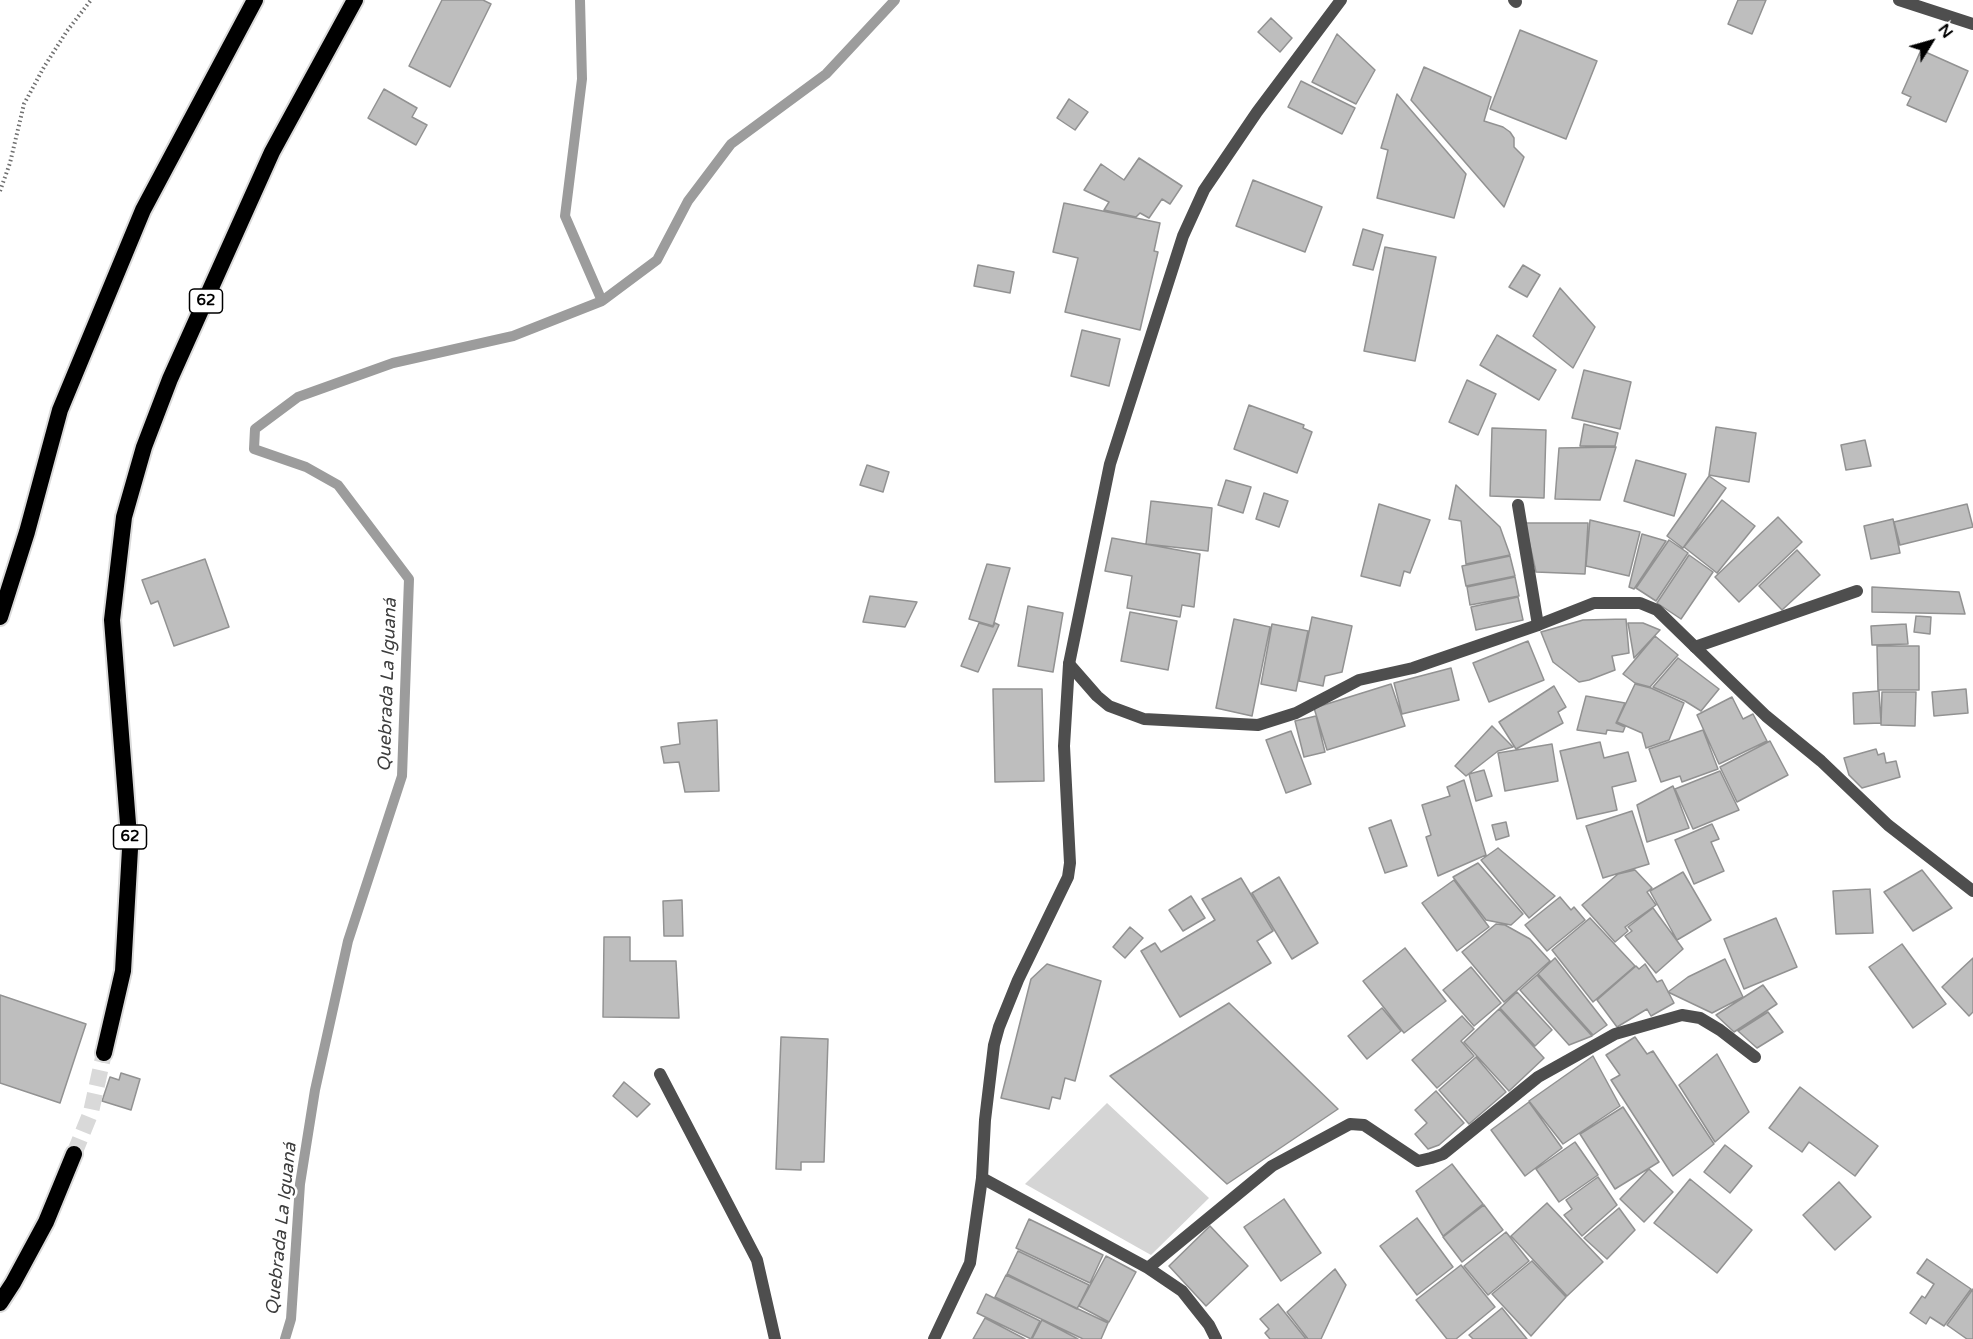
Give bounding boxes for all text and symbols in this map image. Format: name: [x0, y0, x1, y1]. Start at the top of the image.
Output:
north arrow: [1901, 12, 1961, 72]
text: N: [1934, 20, 1957, 42]
road number: 62: [190, 289, 222, 313]
water label: Quebrada La Iguaná: [374, 598, 402, 772]
road number: 62: [114, 825, 146, 849]
water label: Quebrada La Iguaná: [262, 1141, 302, 1317]

